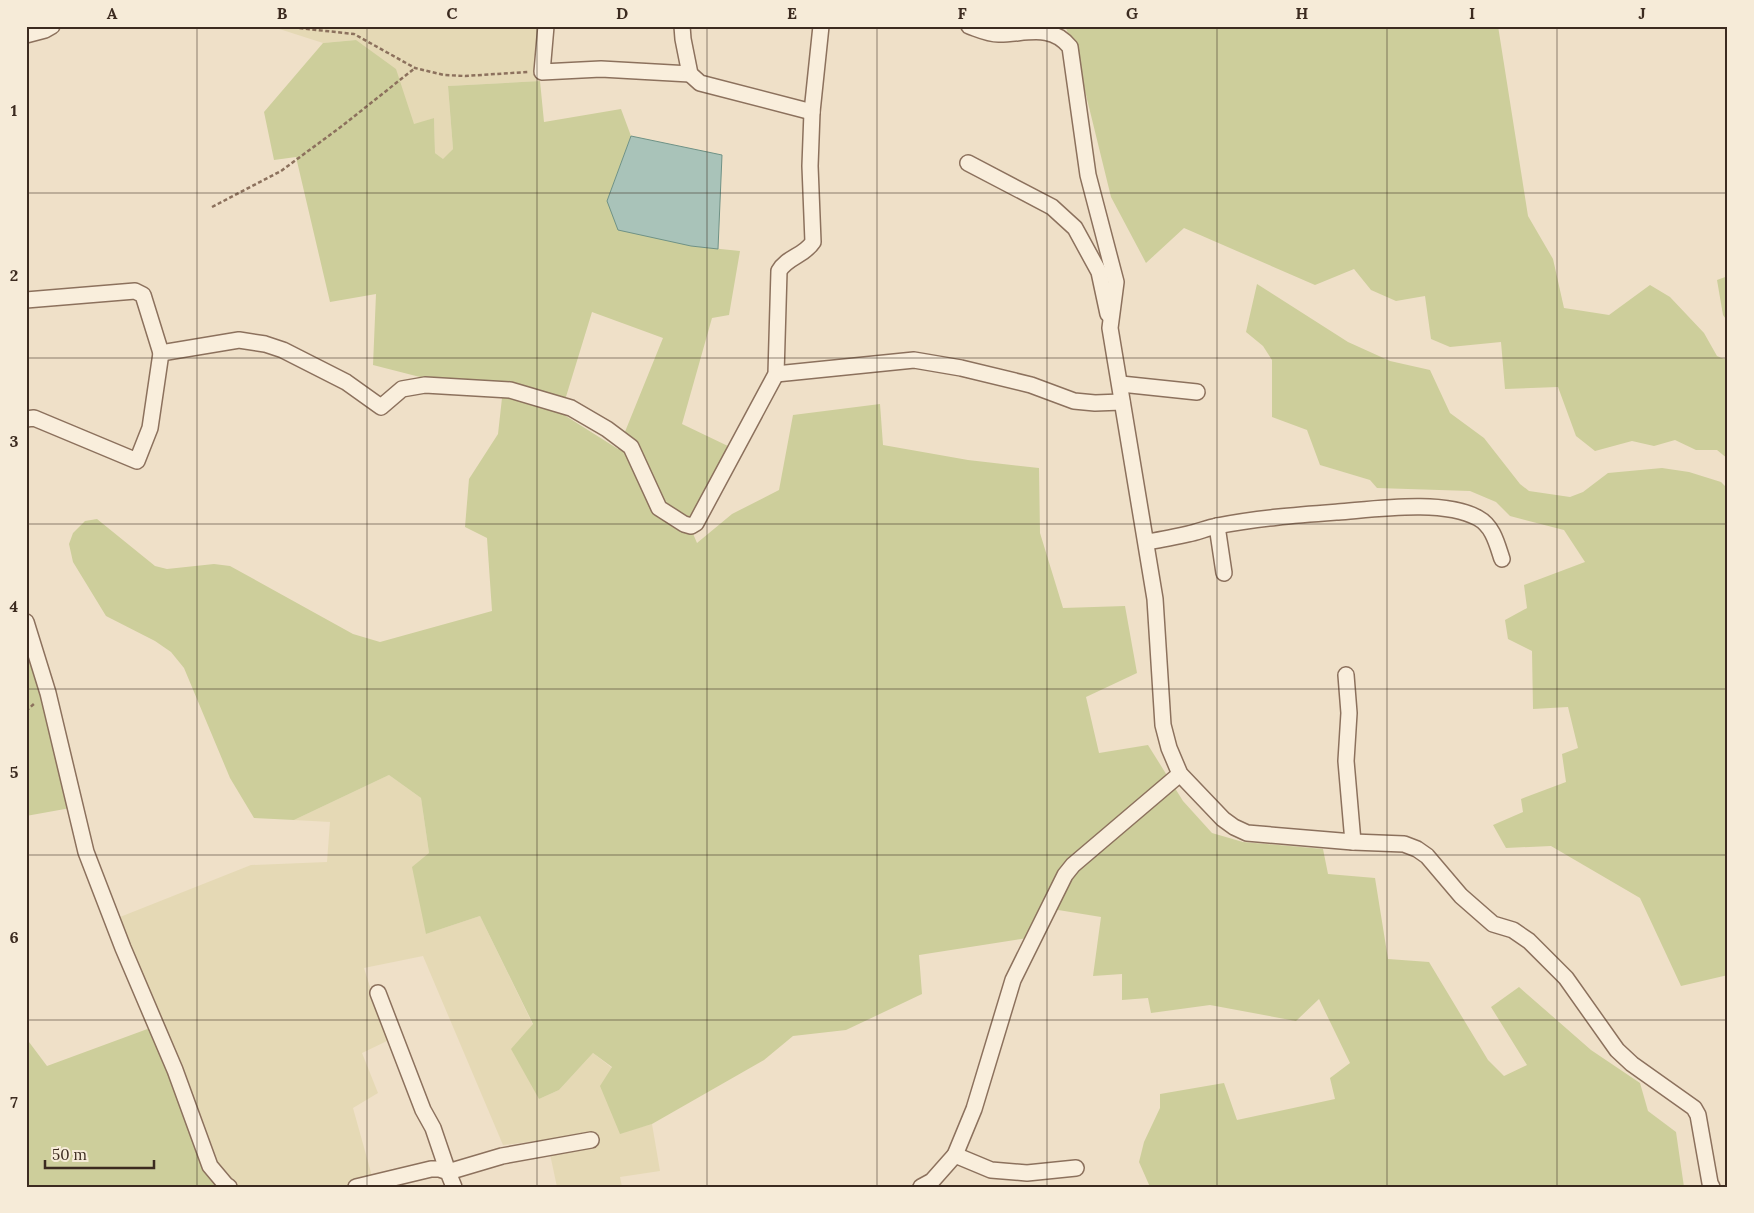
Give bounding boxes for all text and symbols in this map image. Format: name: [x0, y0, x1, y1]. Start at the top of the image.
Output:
text: A: [107, 3, 118, 23]
text: B: [277, 3, 288, 23]
text: C: [446, 3, 458, 23]
text: D: [616, 3, 628, 23]
text: E: [787, 3, 797, 23]
text: F: [957, 3, 967, 23]
text: G: [1126, 3, 1138, 23]
text: H: [1296, 3, 1309, 23]
text: I: [1469, 3, 1475, 23]
text: J: [1638, 3, 1646, 23]
text: 1: [11, 100, 17, 120]
text: 2: [10, 265, 18, 285]
text: 3: [10, 431, 19, 451]
text: 4: [10, 596, 19, 616]
text: 5: [10, 762, 19, 782]
text: 6: [9, 927, 19, 947]
text: 7: [10, 1092, 18, 1112]
scale bar: [45, 1138, 154, 1170]
text: 50 m: [52, 1145, 87, 1164]

